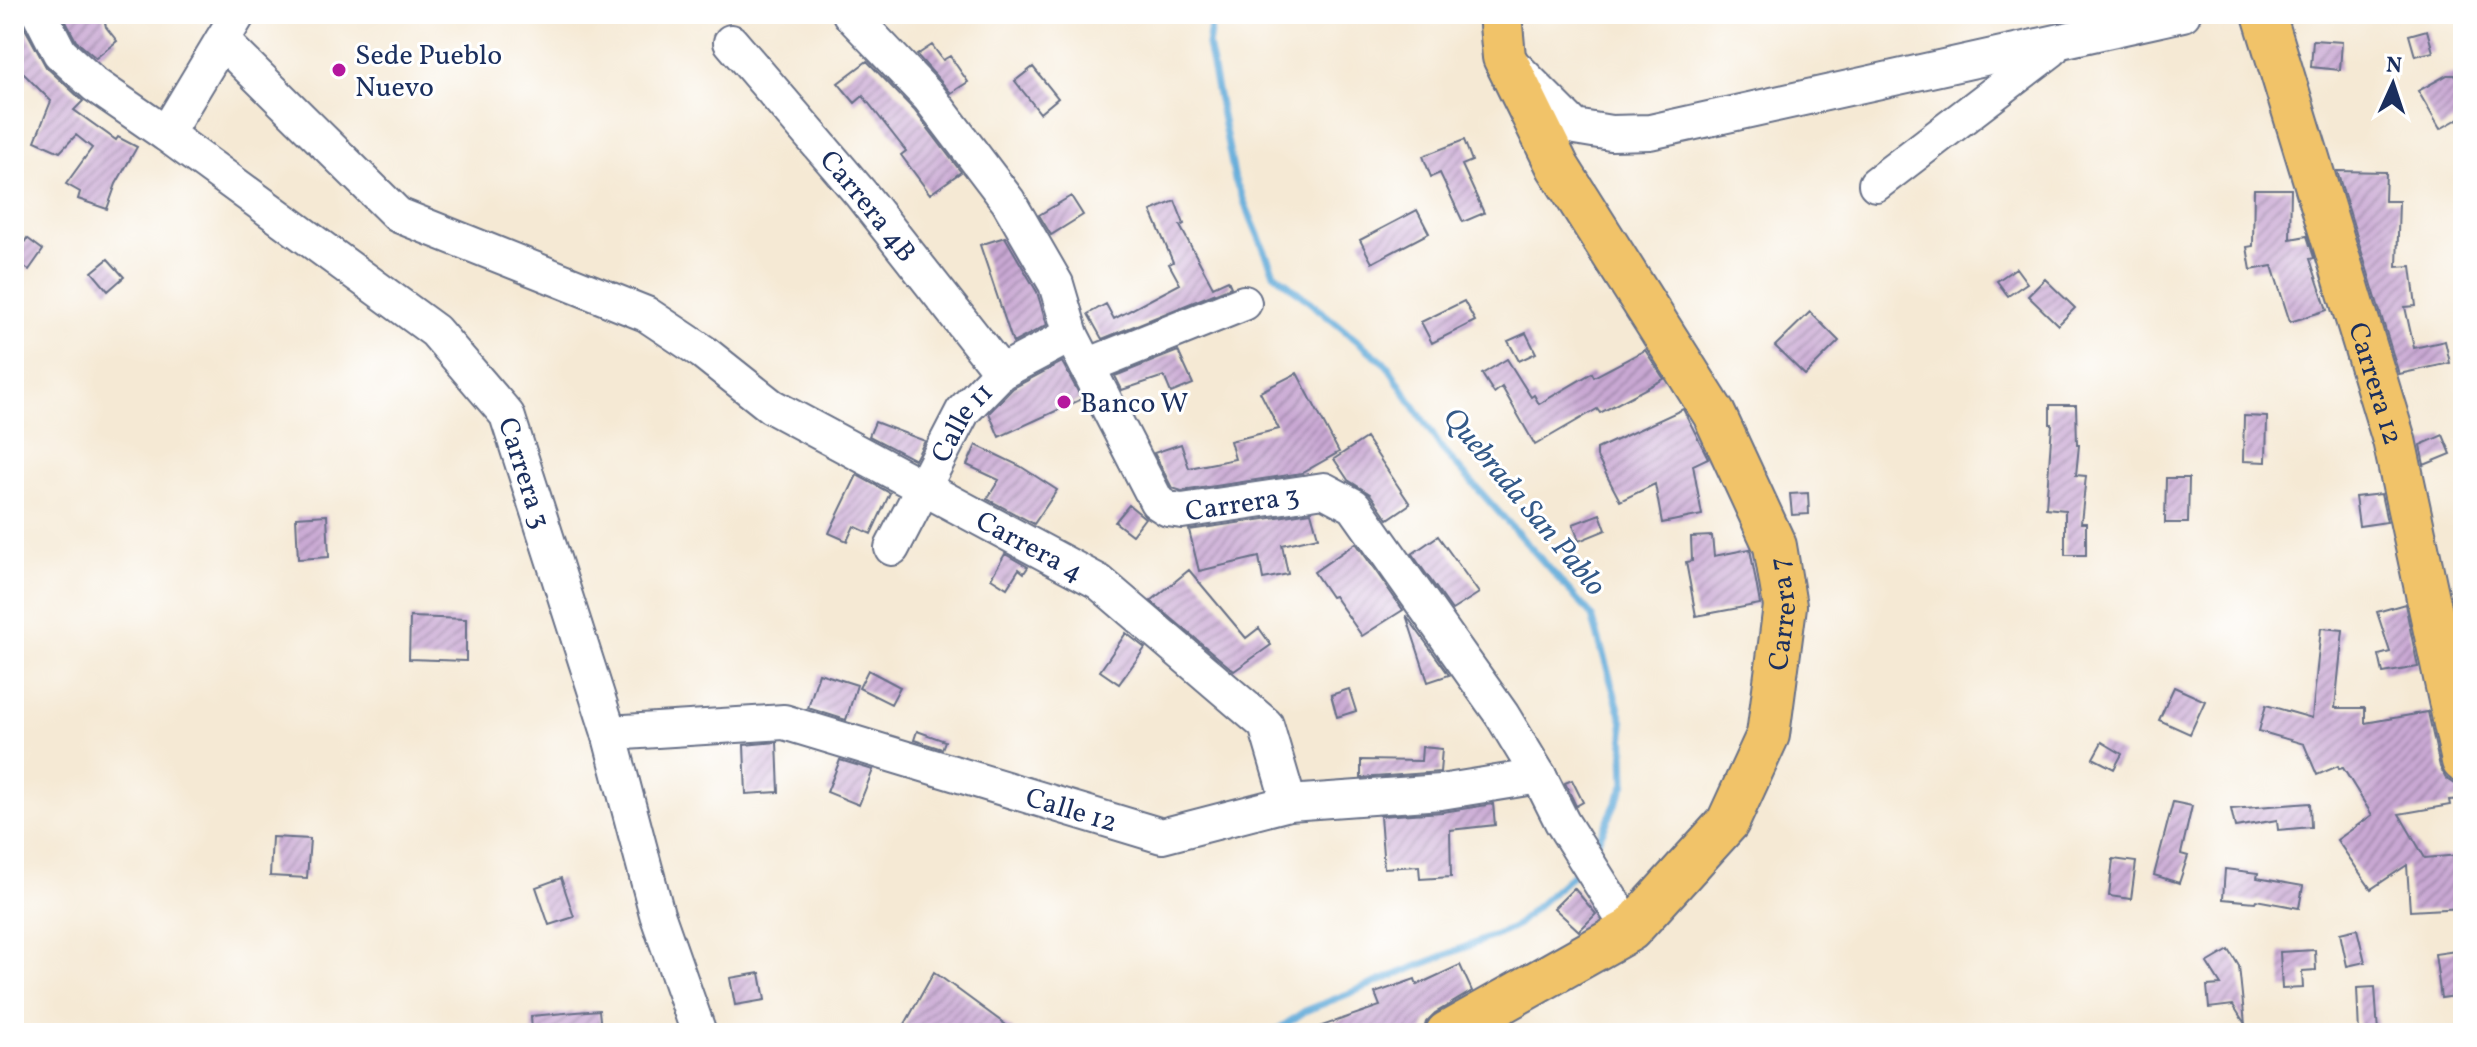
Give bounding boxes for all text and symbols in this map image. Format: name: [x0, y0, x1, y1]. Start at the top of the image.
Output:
place label: Sede Pueblo Nuevo: [355, 37, 502, 108]
north arrow: [2353, 44, 2433, 124]
text: N: [2385, 51, 2403, 82]
marker: Sede Pueblo Nuevo: [330, 61, 348, 79]
street label: Carrera 4B: [810, 142, 925, 271]
street label: Carrera 12: [2337, 318, 2411, 450]
street label: Calle 11: [923, 374, 1003, 470]
place label: Banco W: [1080, 385, 1188, 424]
marker: Banco W: [1055, 393, 1073, 411]
water label: Quebrada San Pablo: [1432, 399, 1615, 606]
street label: Carrera 3: [487, 413, 559, 534]
street label: Carrera 3: [1183, 477, 1302, 532]
street label: Carrera 4: [968, 502, 1090, 592]
street label: Carrera 7: [1760, 554, 1807, 673]
street label: Calle 12: [1021, 779, 1122, 843]

